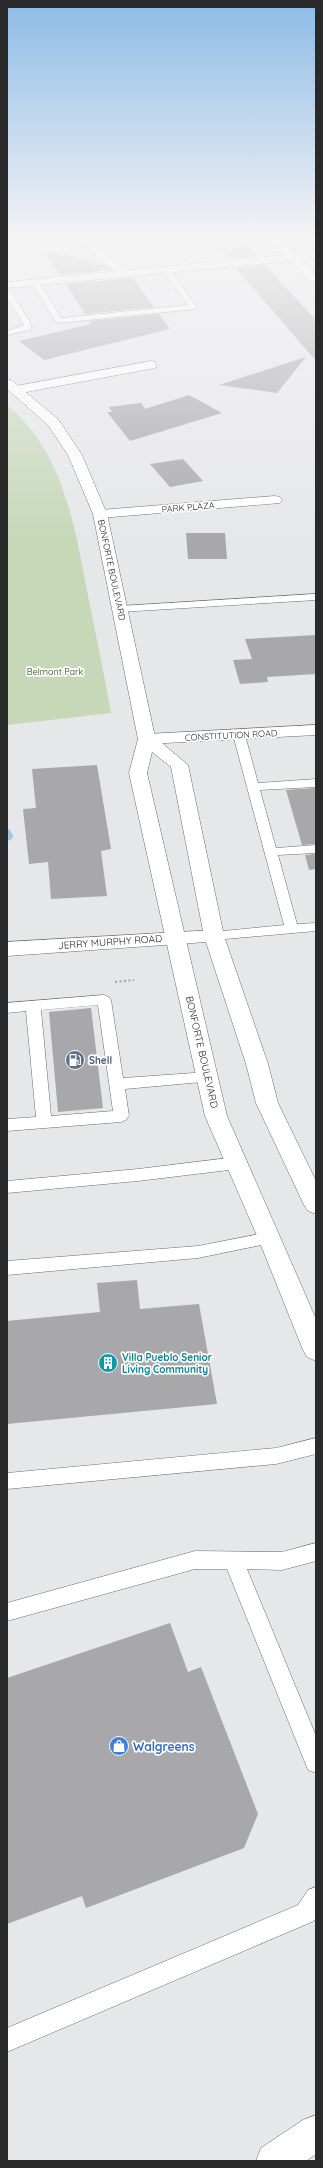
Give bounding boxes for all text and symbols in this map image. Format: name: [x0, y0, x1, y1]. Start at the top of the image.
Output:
street label: PARK PLAZA: [161, 499, 215, 515]
street label: BONFORTE BOULEVARD: [96, 518, 128, 622]
park label: Belmont Park: [27, 666, 83, 677]
street label: CONSTITUTION ROAD: [184, 727, 278, 743]
street label: JERRY MURPHY ROAD: [57, 932, 163, 952]
street label: BONFORTE BOULEVARD: [183, 995, 221, 1109]
fuel station icon: Shell: [64, 1049, 86, 1071]
place label: Shell: [89, 1054, 112, 1067]
place label: Villa Pueblo Senior Living Community: [122, 1351, 213, 1376]
building icon: Villa Pueblo Senior Living Community: [97, 1352, 119, 1374]
shop icon: Walgreens: [108, 1735, 130, 1757]
place label: Walgreens: [133, 1739, 195, 1754]

